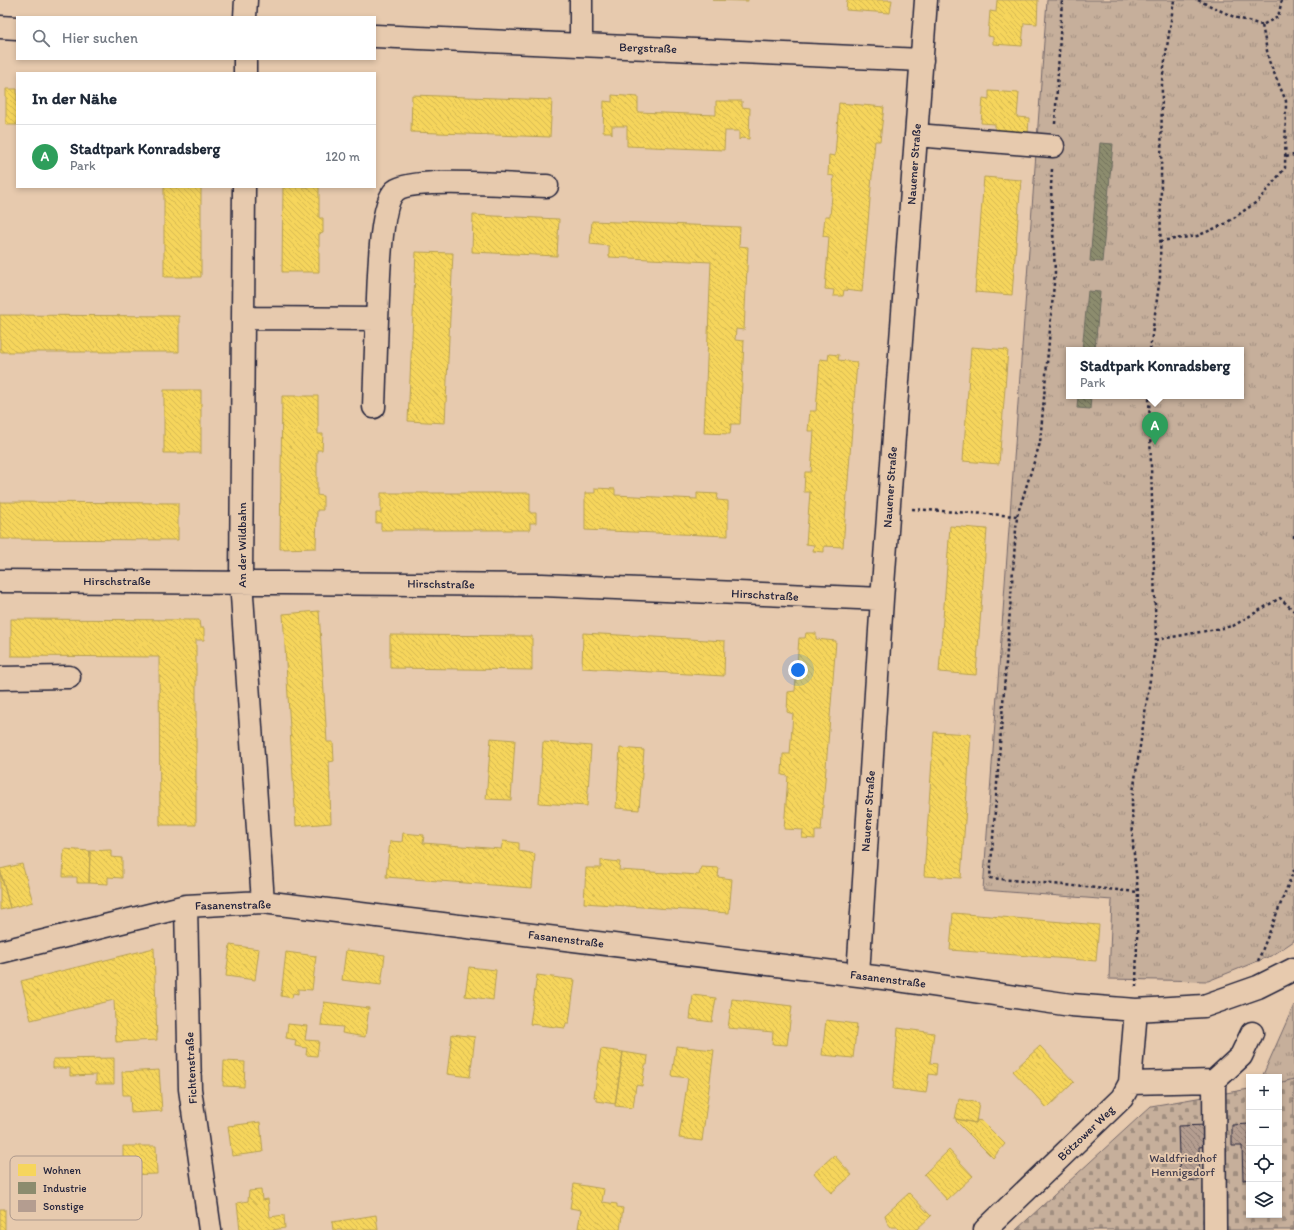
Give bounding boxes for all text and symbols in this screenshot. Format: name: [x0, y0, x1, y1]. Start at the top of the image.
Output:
search box: [16, 16, 376, 60]
icon: search: [30, 27, 52, 49]
text: Hier suchen: [62, 29, 138, 47]
street label: Bergstraße: [619, 40, 677, 56]
text: In der Nähe: [32, 88, 117, 108]
street label: Nauener Straße: [904, 123, 924, 205]
text: Stadtpark Konradsberg: [70, 140, 220, 158]
text: A: [41, 149, 49, 164]
text: 120 m: [325, 149, 360, 164]
text: Park: [70, 158, 96, 173]
popup: [1066, 347, 1244, 399]
text: Stadtpark Konradsberg: [1080, 357, 1230, 375]
text: Park: [1080, 375, 1105, 390]
pin: A: [1142, 412, 1168, 445]
street label: Nauener Straße: [880, 446, 900, 528]
street label: An der Wildbahn: [235, 502, 249, 588]
street label: Hirschstraße: [83, 574, 151, 588]
street label: Hirschstraße: [407, 576, 475, 592]
street label: Hirschstraße: [731, 586, 799, 604]
your location: [788, 660, 808, 680]
street label: Nauener Straße: [858, 770, 878, 852]
street label: Fasanenstraße: [195, 897, 271, 913]
street label: Fasanenstraße: [527, 927, 605, 951]
street label: Fasanenstraße: [849, 967, 927, 991]
street label: Fichtenstraße: [182, 1031, 200, 1104]
map controls: [1246, 1074, 1282, 1218]
button: +: [1246, 1074, 1282, 1110]
street label: Bötzower Weg: [1055, 1102, 1118, 1164]
button: −: [1246, 1110, 1282, 1146]
button: locate: [1246, 1146, 1282, 1182]
park label: Waldfriedhof Hennigsdorf: [1149, 1151, 1217, 1179]
legend: [10, 1156, 142, 1220]
text: Wohnen: [43, 1164, 82, 1177]
text: Industrie: [43, 1182, 87, 1195]
button: layers: [1246, 1182, 1282, 1218]
text: Sonstige: [43, 1200, 84, 1213]

